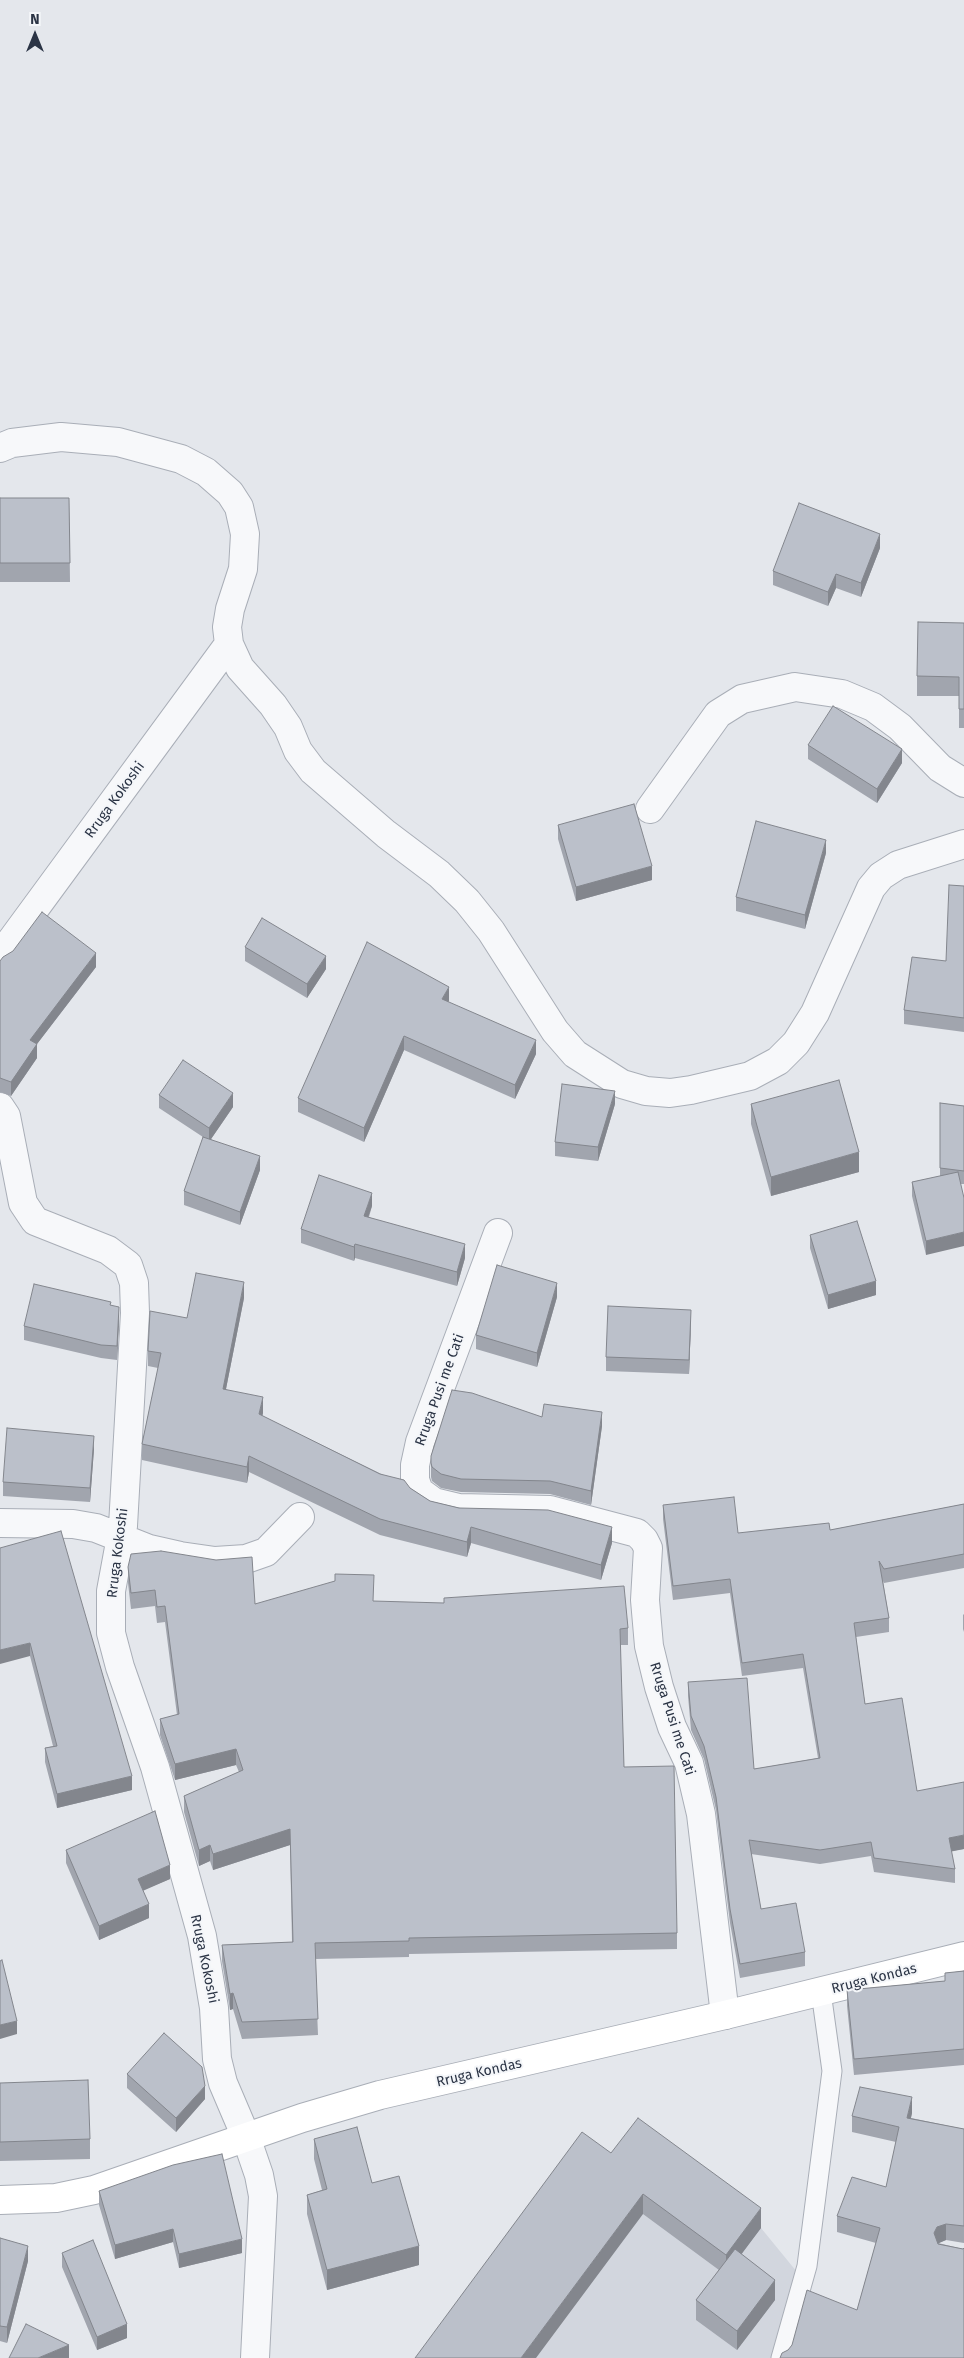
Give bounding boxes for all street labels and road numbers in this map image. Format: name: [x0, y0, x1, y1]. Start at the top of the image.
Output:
street label: Rruga Kokoshi: [82, 758, 148, 842]
street label: Rruga Pusi me Cati: [412, 1332, 468, 1448]
street label: Rruga Kokoshi: [104, 1507, 132, 1599]
street label: Rruga Pusi me Cati: [646, 1660, 698, 1778]
street label: Rruga Kokoshi: [186, 1913, 222, 2005]
street label: Rruga Kondas: [830, 1960, 918, 1998]
street label: Rruga Kondas: [435, 2055, 523, 2091]

